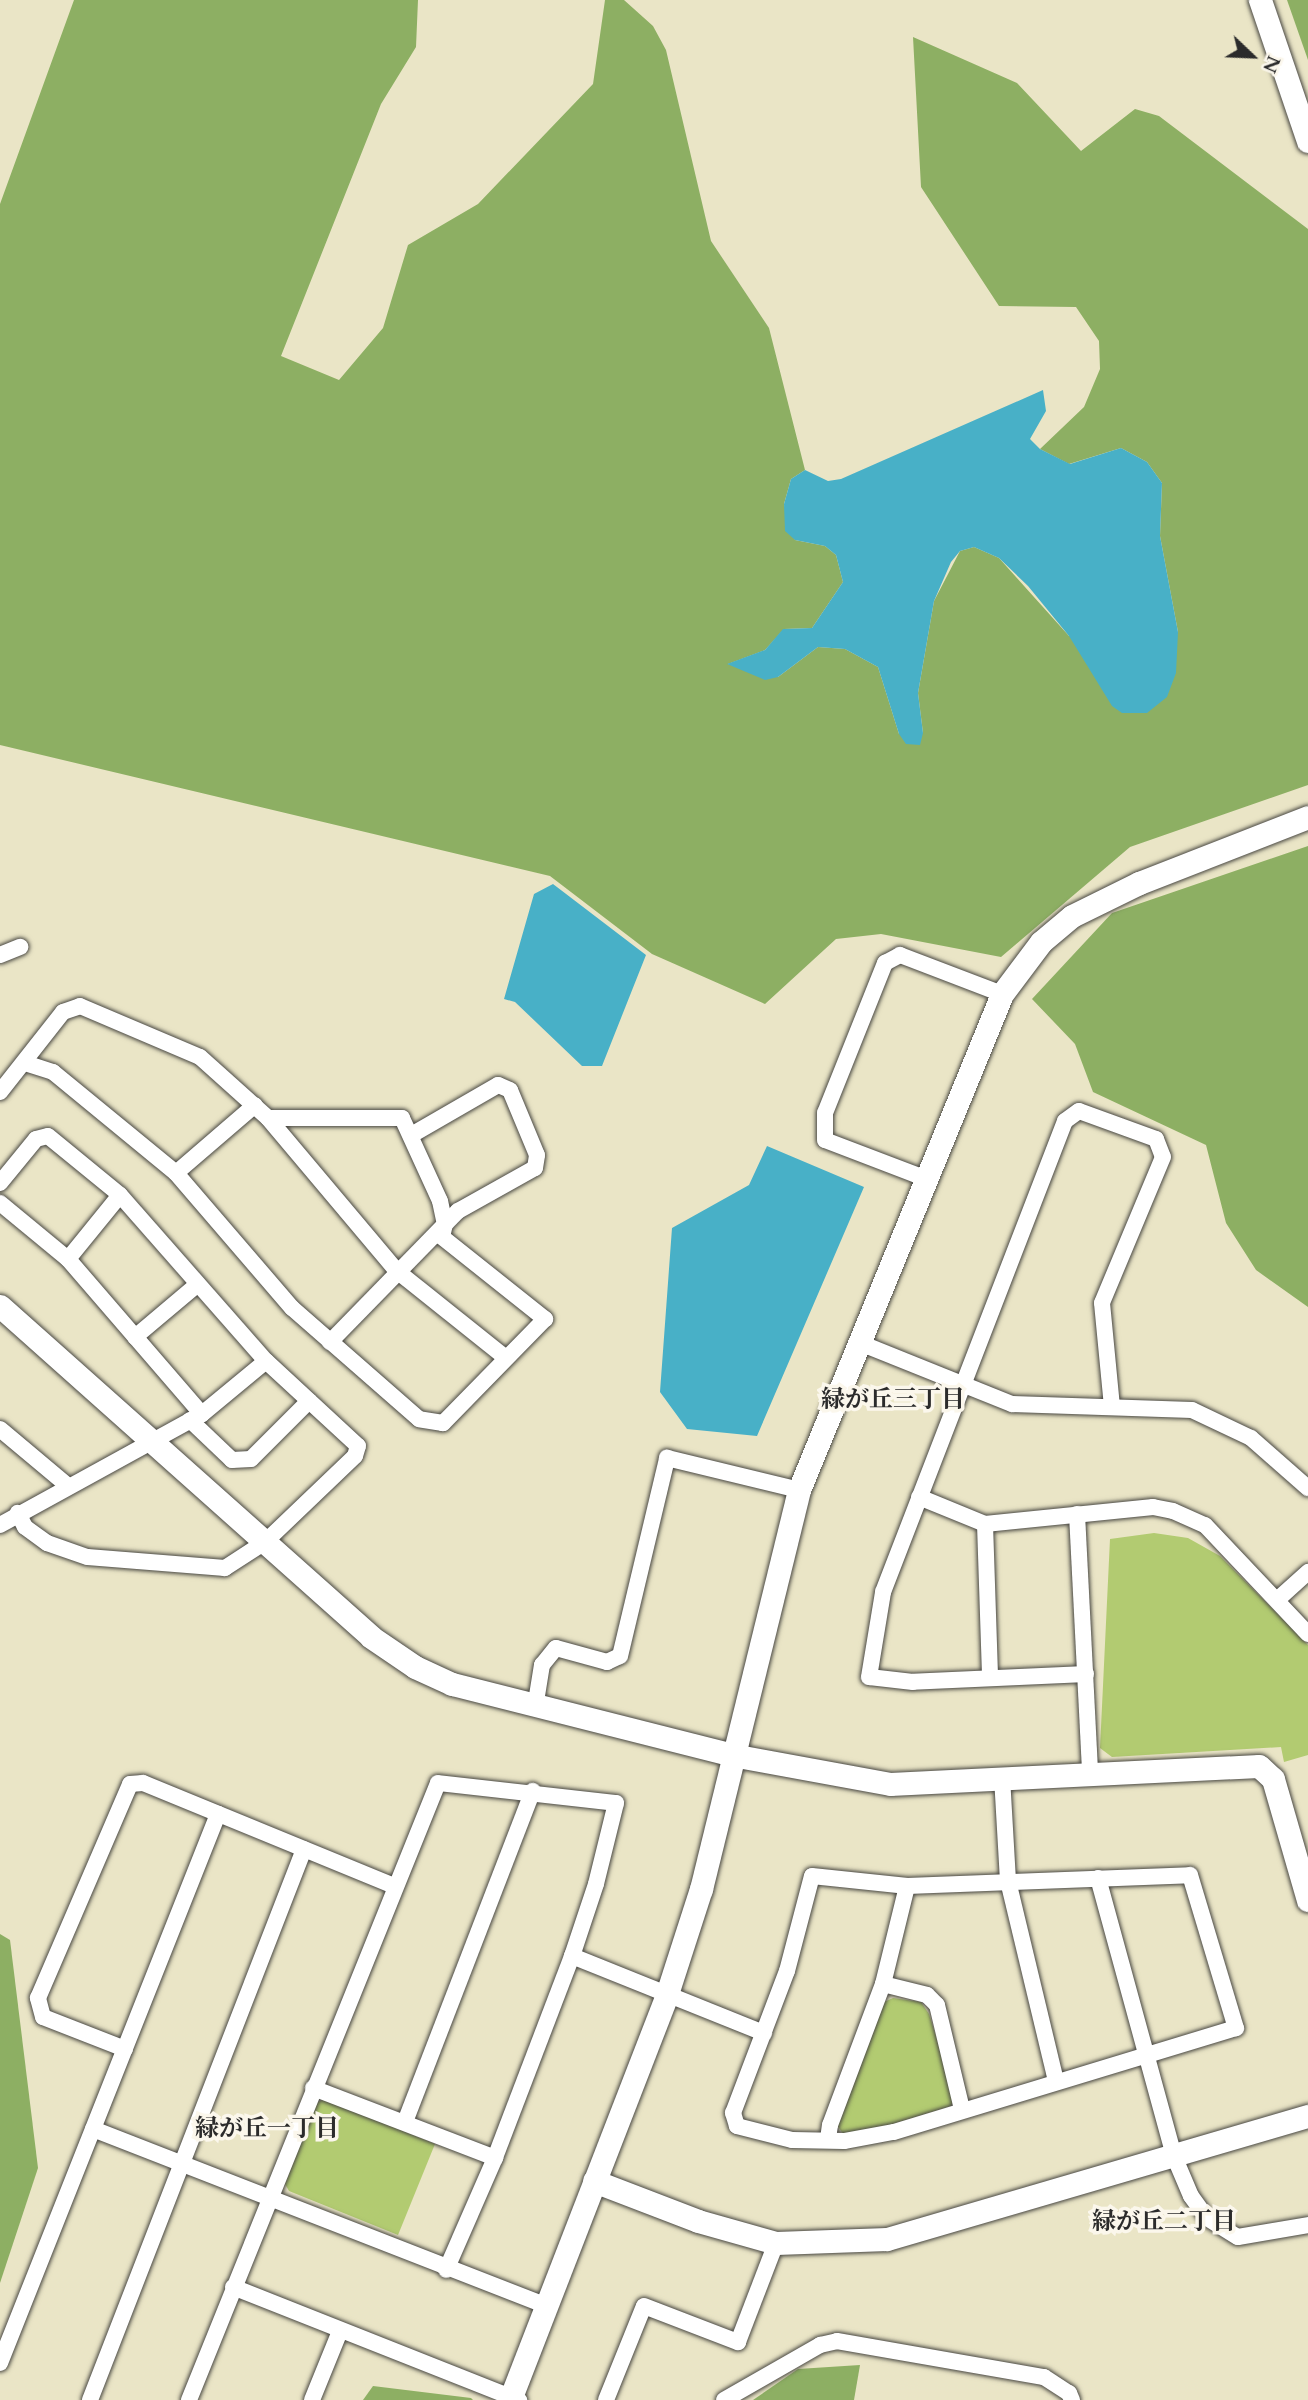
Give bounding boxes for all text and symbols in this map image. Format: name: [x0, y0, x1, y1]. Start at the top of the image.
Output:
north arrow: [1217, 21, 1287, 91]
text: N: [1256, 52, 1287, 77]
district label: 緑が丘三丁目: [821, 1386, 965, 1414]
district label: 緑が丘一丁目: [195, 2115, 339, 2143]
district label: 緑が丘二丁目: [1092, 2208, 1236, 2236]

